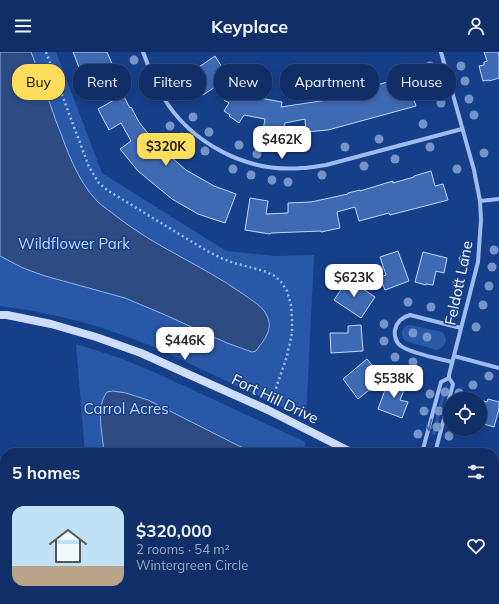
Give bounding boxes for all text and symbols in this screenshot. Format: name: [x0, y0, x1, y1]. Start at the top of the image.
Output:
icon: menu: [12, 15, 34, 37]
text: Keyplace: [211, 15, 288, 38]
icon: person: [465, 15, 487, 37]
chip: Buy: [12, 64, 65, 100]
chip: Rent: [73, 64, 131, 100]
chip: Filters: [139, 64, 206, 100]
chip: New: [214, 64, 272, 100]
chip: Apartment: [280, 64, 379, 100]
chip: House: [387, 64, 456, 100]
pin: $462K: [254, 126, 310, 160]
text: $462K: [262, 131, 302, 147]
pin: $320K: [138, 133, 194, 167]
text: $320K: [146, 138, 186, 154]
park label: Wildflower Park: [18, 234, 130, 253]
street label: Feldott Lane: [440, 239, 477, 327]
pin: $623K: [326, 264, 382, 298]
text: $623K: [334, 269, 374, 285]
pin: $446K: [157, 327, 213, 361]
text: $446K: [165, 332, 205, 348]
pin: $538K: [366, 365, 422, 399]
street label: Fort Hill Drive: [229, 369, 322, 428]
text: $538K: [374, 370, 414, 386]
map controls: [443, 392, 487, 436]
button: locate: [443, 392, 487, 436]
park label: Carrol Acres: [83, 399, 169, 418]
one-way arrow: [425, 418, 433, 431]
icon: filters: [465, 461, 487, 483]
text: 5 homes: [12, 462, 80, 483]
text: $320,000: [136, 520, 212, 541]
icon: home: [44, 522, 92, 570]
icon: heart: [465, 535, 487, 557]
text: 2 rooms · 54 m²: [136, 541, 230, 557]
text: Wintergreen Circle: [136, 557, 248, 573]

